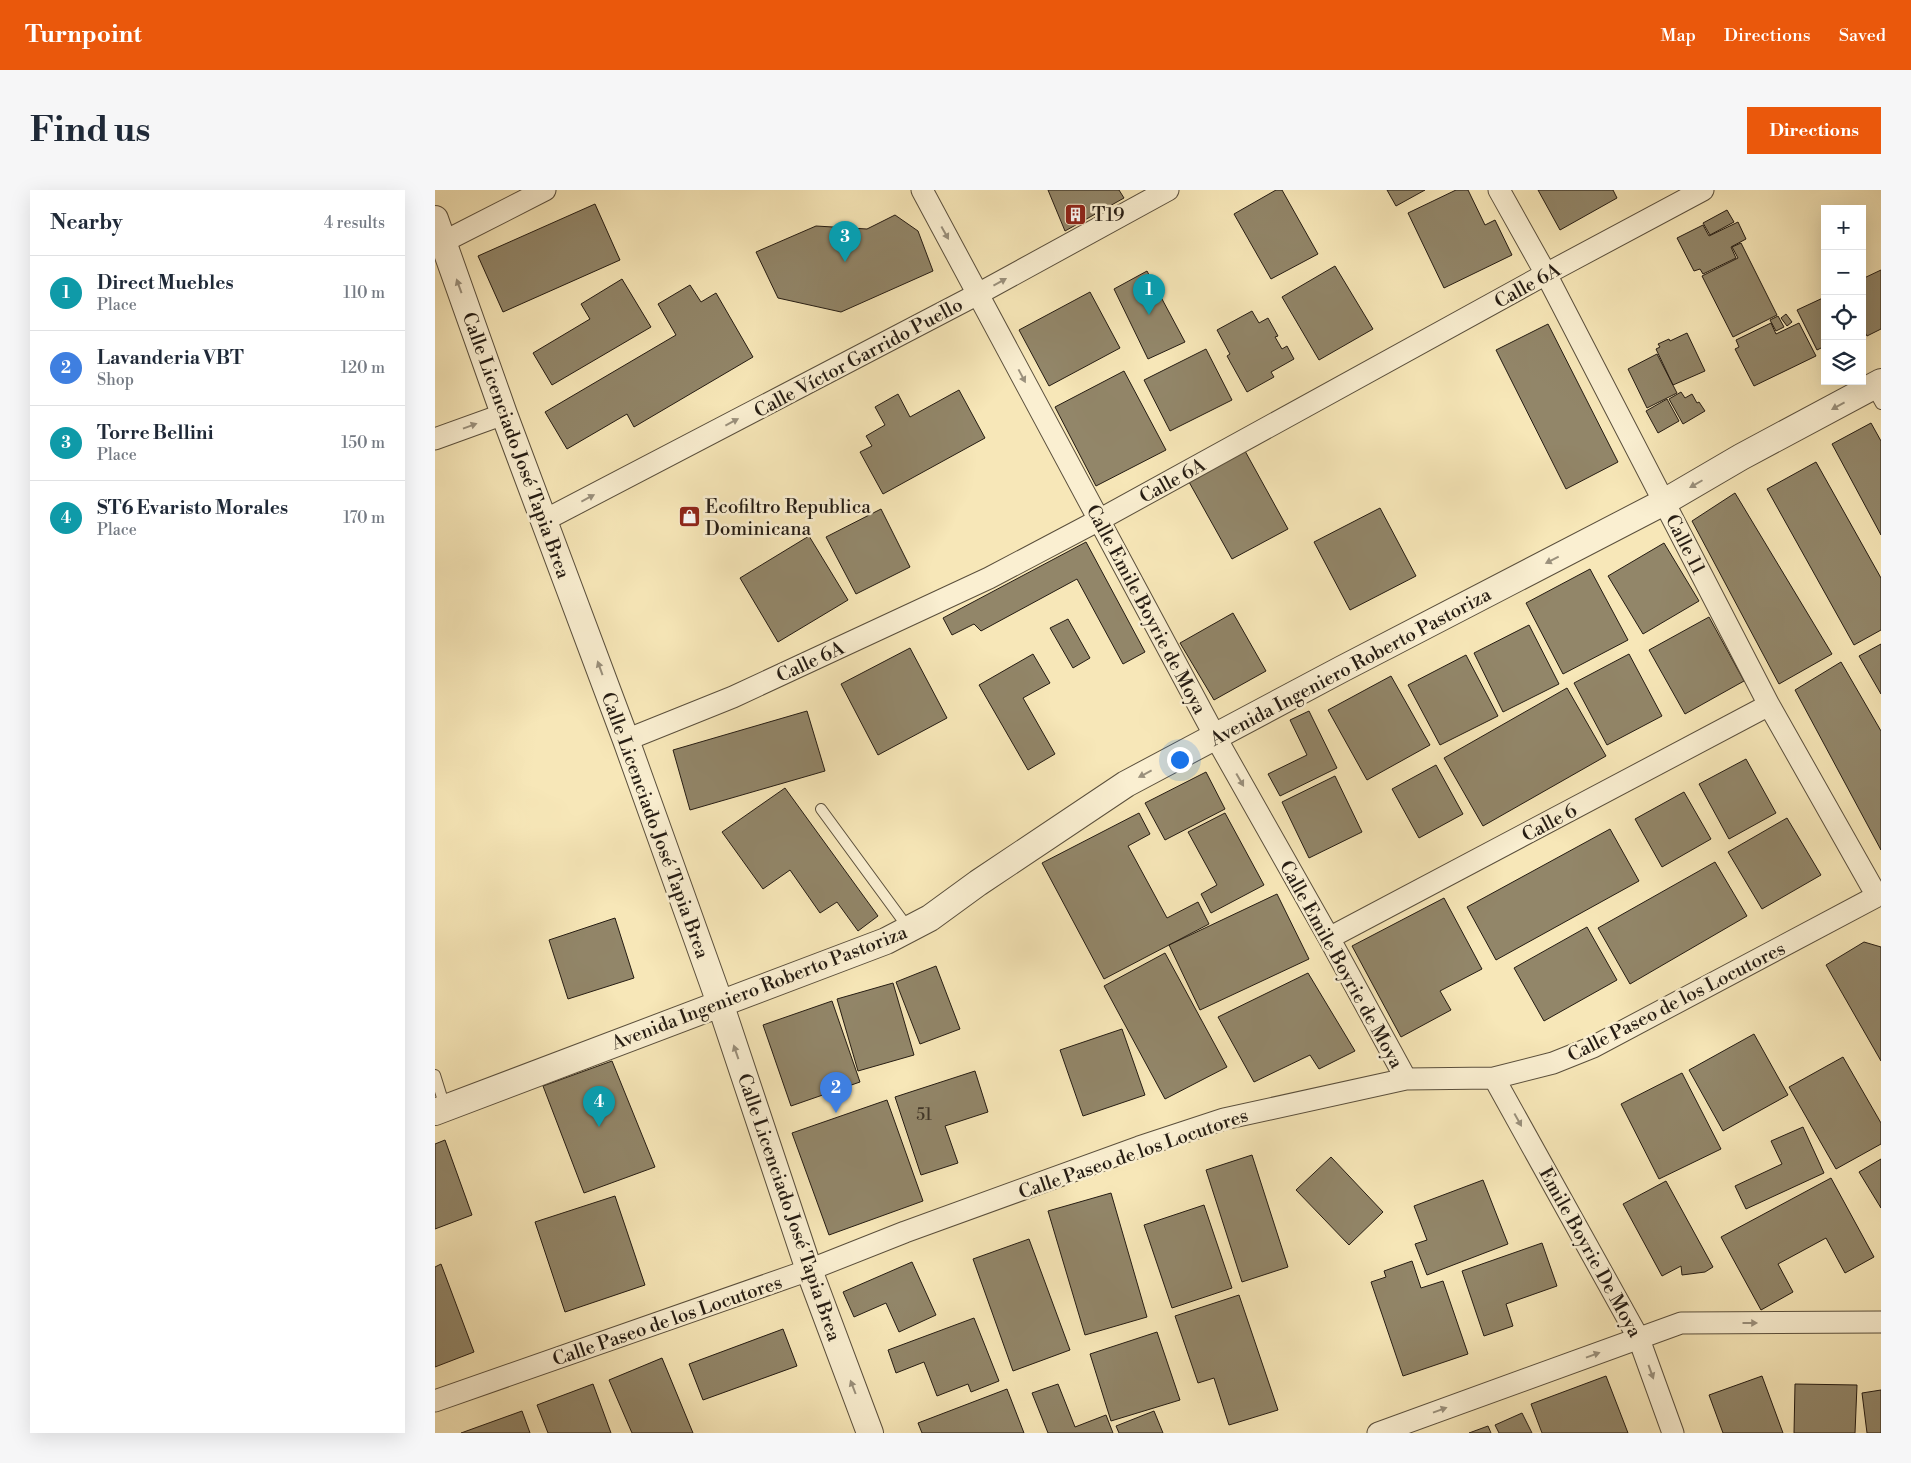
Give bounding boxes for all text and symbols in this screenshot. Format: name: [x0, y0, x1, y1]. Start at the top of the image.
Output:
text: Turnpoint: [25, 20, 142, 50]
text: Map: [1660, 24, 1696, 47]
text: Directions: [1724, 24, 1811, 47]
text: Saved: [1839, 24, 1886, 47]
button: Directions: [1747, 107, 1881, 154]
text: Find us: [30, 109, 150, 152]
building icon: T19: [1064, 202, 1088, 226]
place label: T19: [1092, 203, 1124, 227]
map controls: [1821, 205, 1866, 385]
button: +: [1821, 205, 1866, 250]
text: Nearby: [50, 210, 123, 236]
text: 4 results: [324, 213, 385, 233]
pin: 3: [829, 221, 861, 262]
one-way arrow: [941, 225, 949, 240]
button: −: [1821, 250, 1866, 295]
street label: Calle 6A: [1490, 257, 1566, 314]
text: Direct Muebles: [97, 271, 234, 295]
pin: 1: [1133, 274, 1165, 315]
one-way arrow: [993, 277, 1007, 286]
one-way arrow: [455, 278, 463, 293]
text: 1: [62, 283, 70, 303]
text: 110 m: [343, 283, 385, 303]
street label: Calle Víctor Garrido Puello: [750, 293, 967, 423]
text: Place: [97, 295, 137, 315]
button: locate: [1821, 295, 1866, 340]
street label: Calle Licenciado José Tapia Brea: [457, 309, 576, 582]
button: layers: [1821, 340, 1866, 385]
text: Lavanderia VBT: [97, 346, 244, 370]
text: 2: [61, 358, 71, 378]
text: 120 m: [341, 358, 385, 378]
one-way arrow: [1018, 369, 1026, 383]
text: Shop: [97, 370, 134, 390]
one-way arrow: [1832, 401, 1845, 410]
one-way arrow: [725, 418, 739, 426]
text: Torre Bellini: [97, 421, 214, 445]
one-way arrow: [463, 422, 478, 430]
text: 3: [61, 433, 71, 453]
text: 150 m: [341, 433, 385, 453]
text: Place: [97, 445, 137, 465]
street label: Calle 6A: [1135, 452, 1211, 509]
one-way arrow: [1689, 479, 1702, 488]
one-way arrow: [582, 493, 595, 502]
place label: Ecofiltro Republica Dominicana: [705, 495, 871, 541]
text: ST6 Evaristo Morales: [97, 496, 288, 520]
street label: Calle Emile Boyrie de Moya: [1081, 501, 1212, 719]
shop icon: Ecofiltro Republica Dominicana: [677, 505, 701, 529]
text: 4: [61, 508, 71, 528]
text: 170 m: [343, 508, 385, 528]
street label: Calle 11: [1660, 510, 1710, 579]
text: Place: [97, 520, 137, 540]
one-way arrow: [1545, 556, 1560, 564]
street label: Avenida Ingeniero Roberto Pastoriza: [1205, 582, 1496, 752]
street label: Calle 6A: [773, 635, 849, 688]
one-way arrow: [596, 661, 603, 676]
street label: Calle Licenciado José Tapia Brea: [596, 689, 715, 962]
your location: [1167, 747, 1193, 773]
one-way arrow: [1138, 770, 1153, 778]
one-way arrow: [1235, 773, 1244, 787]
street label: Calle 6: [1518, 798, 1581, 847]
street label: Calle Emile Boyrie de Moya: [1274, 856, 1409, 1073]
street label: Avenida Ingeniero Roberto Pastoriza: [607, 920, 911, 1056]
street label: Calle Paseo de los Locutores: [1564, 936, 1789, 1067]
one-way arrow: [732, 1045, 739, 1060]
street label: Calle Licenciado José Tapia Brea: [732, 1070, 846, 1345]
pin: 2: [820, 1072, 852, 1113]
pin: 4: [583, 1086, 615, 1127]
street label: Calle Paseo de los Locutores: [1015, 1103, 1251, 1205]
house number: 51: [916, 1105, 932, 1125]
one-way arrow: [1514, 1113, 1522, 1128]
street label: Emile Boyrie De Moya: [1533, 1163, 1647, 1342]
street label: Calle Paseo de los Locutores: [549, 1270, 785, 1372]
one-way arrow: [1742, 1319, 1758, 1327]
one-way arrow: [1586, 1351, 1601, 1359]
one-way arrow: [1647, 1365, 1655, 1380]
one-way arrow: [849, 1380, 856, 1395]
one-way arrow: [1433, 1406, 1448, 1414]

